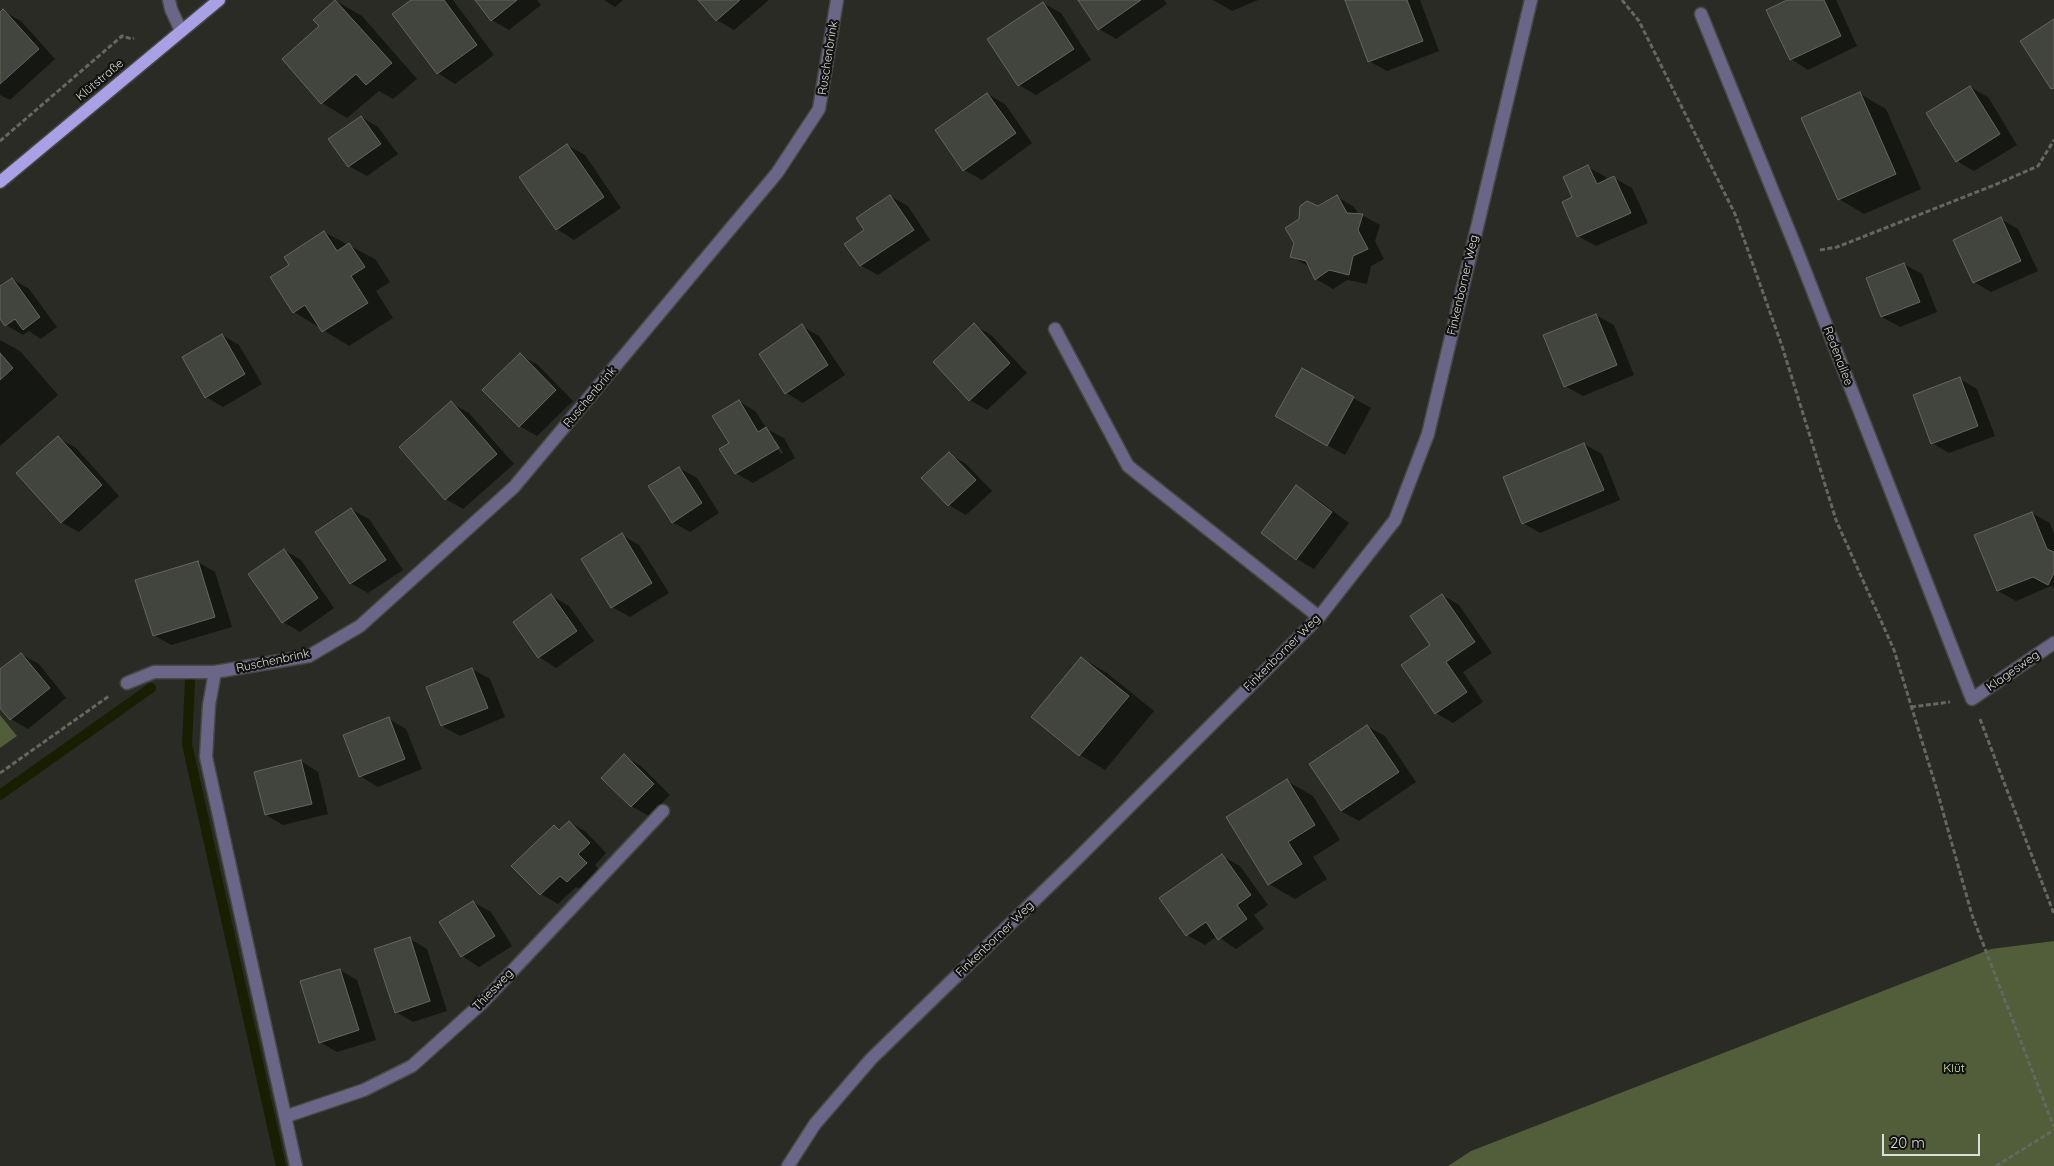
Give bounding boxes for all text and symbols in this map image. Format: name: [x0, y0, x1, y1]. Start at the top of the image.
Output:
street label: Ruschenbrink: [815, 20, 841, 96]
street label: Klütstraße: [73, 56, 127, 104]
street label: Finkenborner Weg: [1444, 233, 1482, 337]
street label: Redenallee: [1820, 324, 1856, 388]
street label: Ruschenbrink: [560, 364, 620, 430]
street label: Finkenborner Weg: [1241, 612, 1323, 694]
street label: Ruschenbrink: [235, 646, 311, 676]
street label: Klagesweg: [1984, 648, 2042, 694]
street label: Finkenborner Weg: [953, 898, 1037, 980]
street label: Thiesweg: [470, 966, 516, 1014]
park label: Klüt: [1943, 1061, 1965, 1075]
scale bar: [1884, 1124, 1982, 1156]
text: 20 m: [1890, 1133, 1925, 1152]

